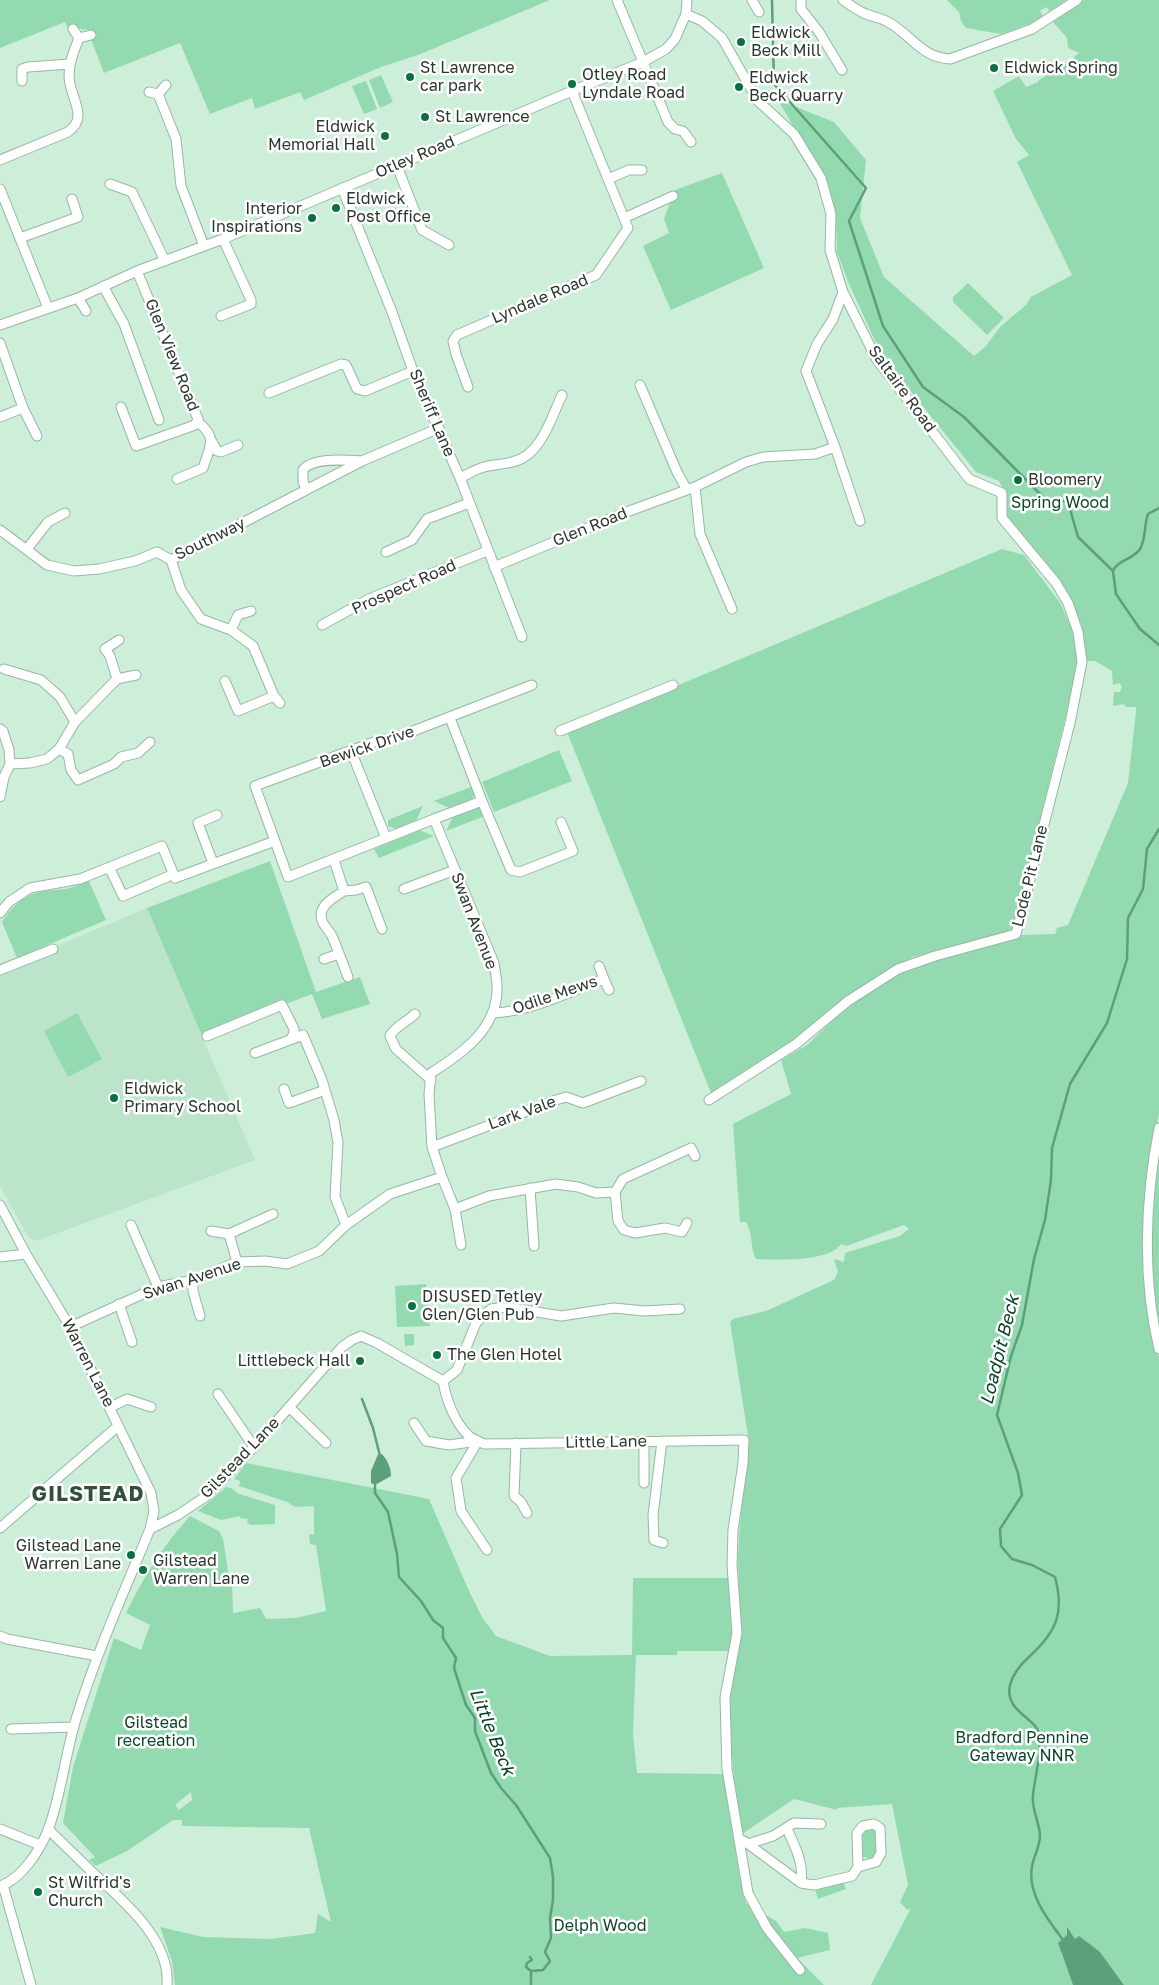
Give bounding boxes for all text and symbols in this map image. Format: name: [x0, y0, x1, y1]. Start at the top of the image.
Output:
place label: Eldwick Beck Mill: [751, 23, 821, 61]
marker: Eldwick Beck Mill: [735, 36, 747, 48]
place label: St Lawrence car park: [420, 58, 515, 96]
place label: Eldwick Spring: [1004, 58, 1118, 78]
marker: Eldwick Spring: [988, 62, 1000, 74]
place label: Otley Road Lyndale Road: [582, 65, 685, 103]
place label: Eldwick Beck Quarry: [749, 68, 843, 106]
marker: St Lawrence car park: [404, 71, 416, 83]
marker: Otley Road Lyndale Road: [566, 78, 578, 90]
marker: Eldwick Beck Quarry: [733, 81, 745, 93]
place label: St Lawrence: [435, 107, 530, 127]
marker: St Lawrence: [419, 111, 431, 123]
place label: Eldwick Memorial Hall: [268, 117, 375, 155]
marker: Eldwick Memorial Hall: [379, 130, 391, 142]
street label: Otley Road: [372, 132, 458, 182]
place label: Eldwick Post Office: [346, 189, 431, 227]
place label: Interior Inspirations: [211, 199, 302, 237]
marker: Eldwick Post Office: [330, 202, 342, 214]
marker: Interior Inspirations: [306, 212, 318, 224]
street label: Lyndale Road: [489, 270, 591, 328]
street label: Glen View Road: [141, 296, 203, 414]
street label: Saltaire Road: [864, 342, 940, 436]
street label: Sheriff Lane: [405, 366, 459, 460]
place label: Bloomery: [1028, 470, 1102, 490]
marker: Bloomery: [1012, 474, 1024, 486]
park label: Spring Wood: [1011, 493, 1109, 513]
street label: Glen Road: [550, 503, 630, 551]
street label: Southway: [172, 514, 248, 564]
street label: Prospect Road: [349, 555, 459, 619]
street label: Bewick Drive: [317, 722, 417, 772]
street label: Lode Pit Lane: [1008, 823, 1052, 929]
street label: Swan Avenue: [447, 870, 501, 972]
street label: Odile Mews: [510, 972, 600, 1018]
place label: Eldwick Primary School: [124, 1079, 241, 1117]
marker: Eldwick Primary School: [108, 1092, 120, 1104]
street label: Lark Vale: [486, 1092, 558, 1134]
street label: Swan Avenue: [140, 1254, 244, 1304]
place label: DISUSED Tetley Glen/Glen Pub: [422, 1287, 542, 1325]
water label: Loadpit Beck: [976, 1293, 1024, 1407]
marker: DISUSED Tetley Glen/Glen Pub: [406, 1300, 418, 1312]
street label: Warren Lane: [58, 1316, 118, 1410]
place label: The Glen Hotel: [447, 1345, 562, 1365]
marker: The Glen Hotel: [431, 1349, 443, 1361]
place label: Littlebeck Hall: [237, 1351, 350, 1371]
marker: Littlebeck Hall: [354, 1355, 366, 1367]
street label: Gilstead Lane: [197, 1414, 283, 1502]
street label: Little Lane: [565, 1432, 647, 1452]
district label: GILSTEAD: [30, 1481, 146, 1507]
place label: Gilstead Lane Warren Lane: [16, 1536, 121, 1574]
marker: Gilstead Lane Warren Lane: [125, 1549, 137, 1561]
place label: Gilstead Warren Lane: [153, 1551, 250, 1589]
marker: Gilstead Warren Lane: [137, 1564, 149, 1576]
water label: Little Beck: [465, 1685, 519, 1779]
park label: Gilstead recreation: [117, 1713, 195, 1751]
park label: Bradford Pennine Gateway NNR: [955, 1728, 1089, 1766]
place label: St Wilfrid's Church: [48, 1873, 131, 1911]
marker: St Wilfrid's Church: [32, 1886, 44, 1898]
park label: Delph Wood: [553, 1916, 647, 1936]

